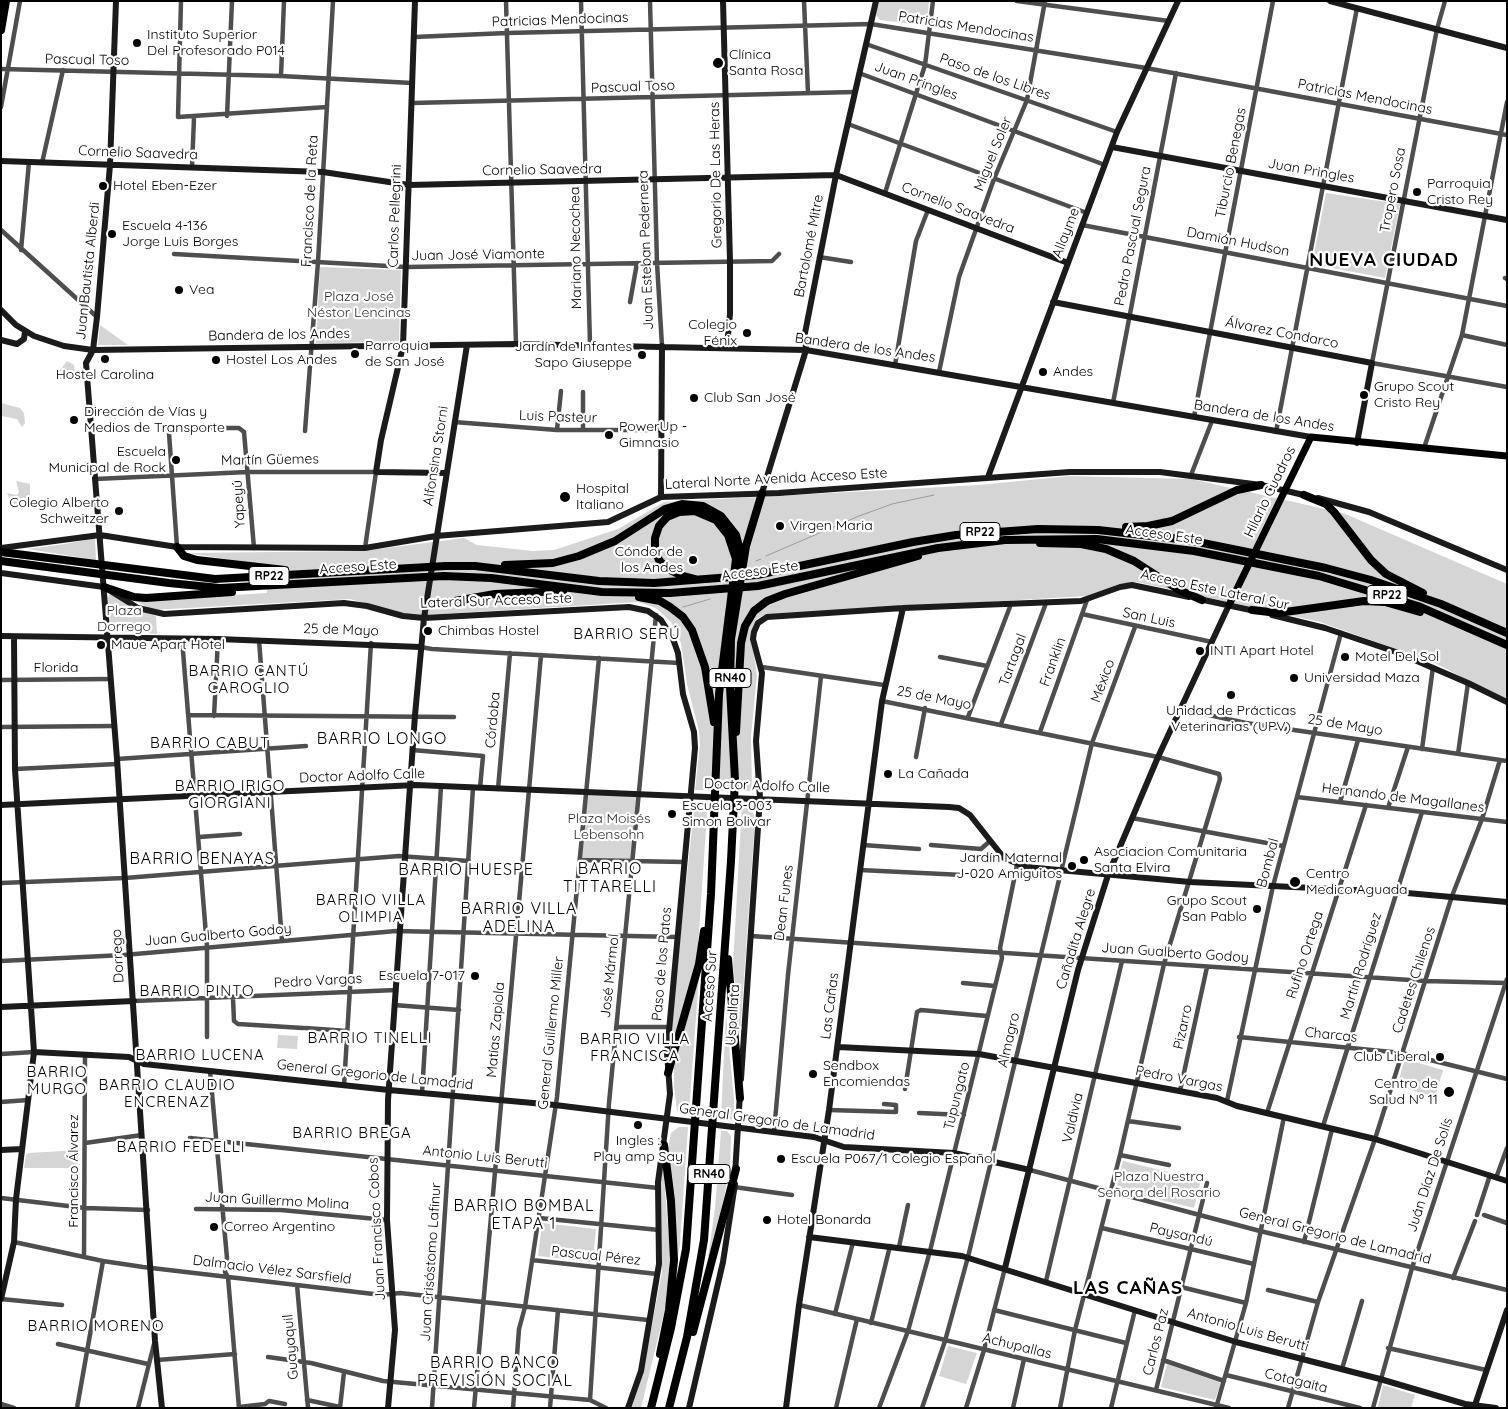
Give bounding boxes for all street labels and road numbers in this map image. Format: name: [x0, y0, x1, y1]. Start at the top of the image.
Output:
street label: Patricias Mendocinas: [897, 8, 1035, 46]
street label: Patricias Mendocinas: [491, 9, 629, 31]
street label: Paso de los Libres: [937, 50, 1053, 104]
street label: Pascual Toso: [45, 51, 129, 69]
street label: Juan Pringles: [872, 58, 960, 104]
street label: Patricias Mendocinas: [1296, 76, 1434, 118]
street label: Pascual Toso: [591, 77, 675, 97]
street label: Gregorio De Las Heras: [706, 102, 726, 248]
street label: Tiburcio Benegas: [1212, 106, 1250, 220]
street label: Miguel Soler: [970, 114, 1016, 194]
street label: Francisco de la Reta: [298, 135, 322, 267]
street label: Cornelio Saavedra: [78, 143, 198, 163]
street label: Tropero Sosa: [1377, 146, 1409, 234]
street label: Juan Pringles: [1266, 155, 1356, 187]
street label: Cornelio Saavedra: [482, 161, 602, 179]
street label: Carlos Pellegrini: [385, 164, 405, 268]
street label: Pedro Pascual Segura: [1111, 165, 1155, 307]
street label: Juan Esteban Pedernera: [635, 170, 657, 330]
street label: Cornelio Saavedra: [899, 179, 1017, 237]
street label: Mariano Necochea: [567, 186, 585, 310]
street label: Bartolomé Mitre: [791, 193, 827, 299]
street label: Juan Bautista Alberdi: [72, 201, 104, 341]
street label: Allayme: [1049, 205, 1083, 261]
street label: Damián Hudson: [1185, 224, 1291, 260]
street label: Juan José Viamonte: [411, 245, 545, 265]
street label: Álvarez Condarco: [1224, 314, 1340, 352]
street label: Bandera de los Andes: [208, 325, 350, 345]
street label: Bandera de los Andes: [794, 330, 936, 366]
street label: Bandera de los Andes: [1193, 397, 1335, 435]
street label: Alfonsina Storni: [420, 405, 452, 507]
street label: Luis Pasteur: [519, 407, 597, 427]
street label: Hilario Cuadros: [1241, 444, 1299, 540]
street label: Martín Güemes: [221, 451, 319, 469]
street label: Lateral Norte Avenida Acceso Este: [664, 465, 888, 493]
street label: Yapeyú: [229, 479, 249, 529]
street label: Acceso Este: [1124, 521, 1204, 549]
road number: RP22: [960, 522, 1000, 542]
street label: Acceso Este: [319, 556, 397, 578]
street label: Acceso Este: [720, 557, 800, 585]
road number: RP22: [249, 566, 289, 586]
street label: Acceso Este Lateral Sur: [1139, 566, 1291, 614]
road number: RP22: [1367, 586, 1407, 604]
street label: Lateral Sur Acceso Este: [420, 590, 572, 612]
street label: San Luis: [1121, 604, 1177, 632]
street label: 25 de Mayo: [303, 620, 379, 640]
street label: Tartagal: [996, 632, 1030, 688]
street label: Franklin: [1036, 635, 1070, 689]
street label: México: [1087, 657, 1119, 705]
street label: Florida: [34, 660, 78, 676]
road number: RN40: [709, 668, 751, 688]
street label: 25 de Mayo: [895, 683, 973, 713]
street label: Córdoba: [482, 691, 504, 749]
street label: 25 de Mayo: [1306, 711, 1384, 739]
street label: Doctor Adolfo Calle: [299, 765, 425, 787]
street label: Doctor Adolfo Calle: [704, 775, 830, 797]
street label: Hernando de Magallanes: [1321, 780, 1485, 816]
street label: Bombal: [1253, 836, 1283, 890]
street label: Dean Funes: [771, 864, 797, 942]
street label: Cañadita Alegre: [1053, 887, 1099, 991]
street label: Paso de los Patos: [649, 906, 675, 1022]
street label: Rufino Ortega: [1283, 909, 1327, 1001]
street label: Martín Rodríguez: [1337, 910, 1385, 1022]
street label: Juan Gualberto Godoy: [144, 920, 292, 950]
street label: Cadetes Chilenos: [1389, 925, 1439, 1035]
street label: Dorrego: [108, 929, 128, 983]
street label: José Mármol: [597, 933, 623, 1019]
street label: Juan Gualberto Godoy: [1101, 939, 1249, 967]
street label: Acceso Sur: [699, 950, 721, 1022]
street label: General Guillermo Miller: [535, 956, 567, 1110]
street label: Pedro Vargas: [273, 970, 363, 992]
street label: Las Cañas: [818, 972, 842, 1040]
street label: Matías Zapiola: [483, 982, 509, 1078]
street label: Uspallata: [722, 984, 744, 1046]
street label: Pizarro: [1170, 1003, 1196, 1051]
street label: Almagro: [995, 1011, 1023, 1069]
street label: Charcas: [1304, 1024, 1358, 1046]
street label: General Gregorio de Lamadrid: [276, 1056, 474, 1094]
street label: Tupungato: [940, 1060, 974, 1132]
street label: Pedro Vargas: [1134, 1062, 1224, 1096]
street label: Valdivia: [1059, 1091, 1087, 1145]
street label: General Gregorio de Lamadrid: [678, 1100, 876, 1144]
street label: Francisco Álvarez: [66, 1114, 82, 1228]
street label: Juán Díaz De Solís: [1404, 1116, 1456, 1234]
street label: Antonio Luis Berutti: [422, 1142, 548, 1172]
street label: Juan Francisco Cobos: [365, 1157, 389, 1301]
road number: RN40: [688, 1164, 730, 1184]
street label: Juan Crisóstomo Lafinur: [417, 1182, 445, 1342]
street label: Juan Guillermo Molina: [204, 1189, 350, 1213]
street label: General Gregorio de Lamadrid: [1237, 1204, 1433, 1268]
street label: Paysandú: [1148, 1220, 1214, 1250]
street label: Pascual Pérez: [550, 1243, 642, 1269]
street label: Dalmacio Vélez Sarsfield: [192, 1252, 352, 1288]
street label: Antonio Luis Berutti: [1185, 1305, 1311, 1355]
street label: Carlos Paz: [1140, 1307, 1172, 1377]
street label: Guayaquil: [280, 1314, 302, 1380]
street label: Achupallas: [981, 1329, 1053, 1363]
street label: Cotagaita: [1263, 1365, 1329, 1397]

